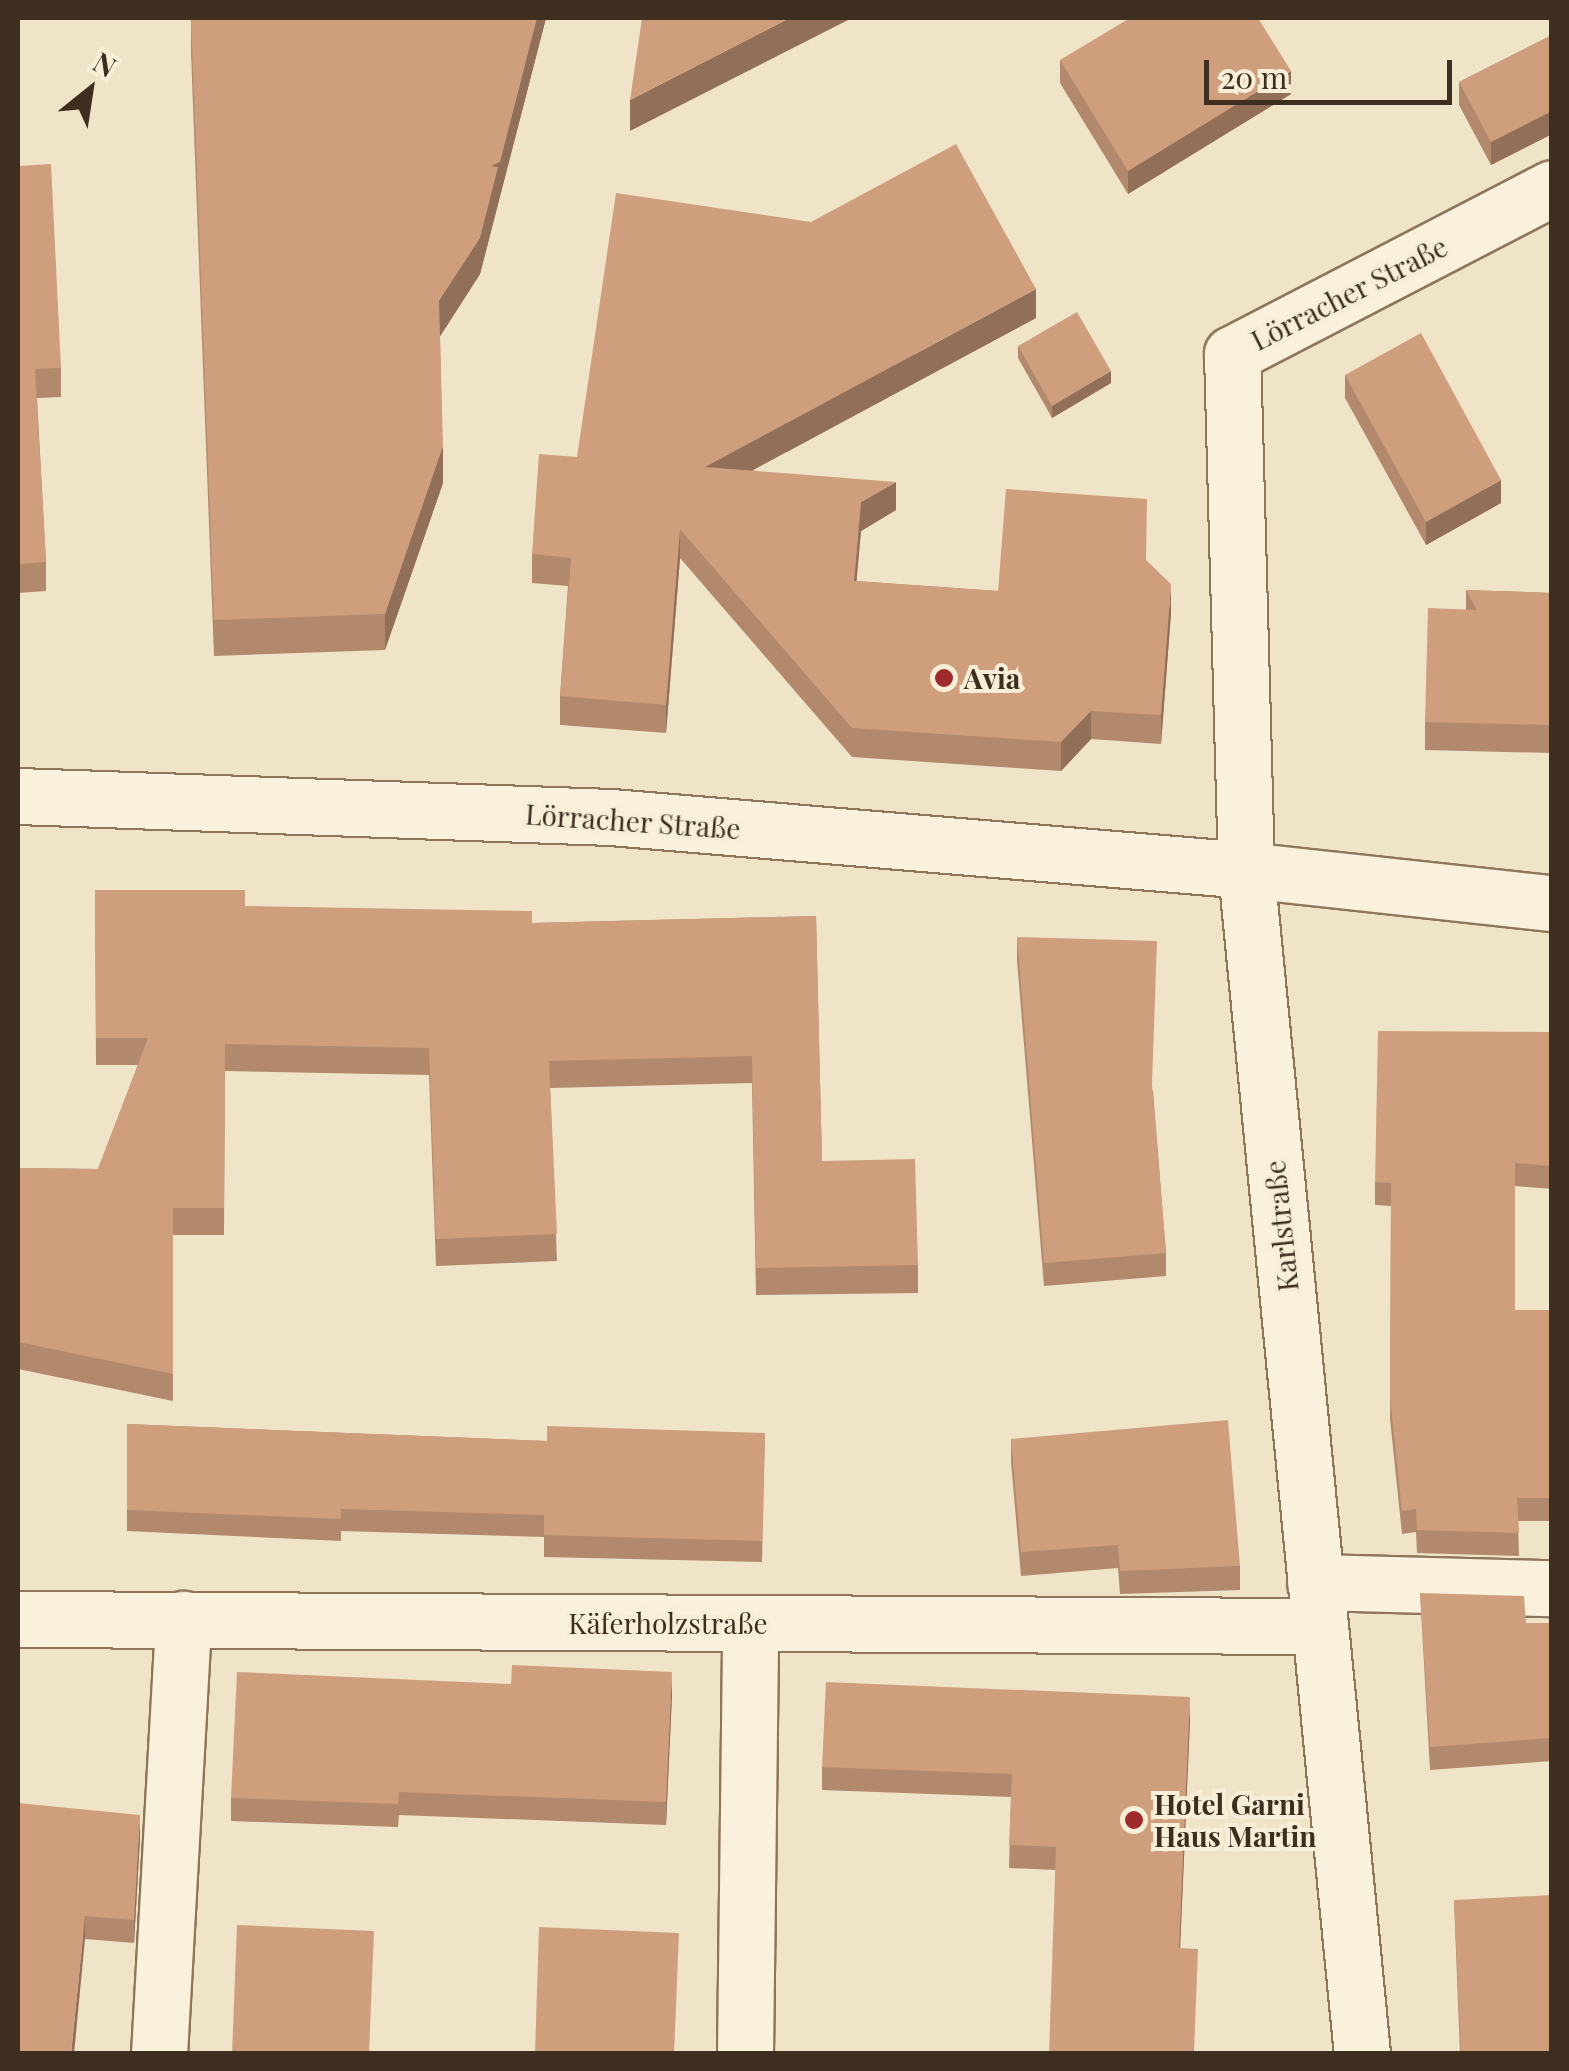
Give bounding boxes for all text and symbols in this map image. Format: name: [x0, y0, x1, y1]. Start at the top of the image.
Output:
north arrow: [40, 40, 140, 140]
scale bar: [1209, 40, 1456, 102]
text: N: [87, 43, 123, 85]
text: 20 m: [1221, 57, 1287, 97]
street label: Lörracher Straße: [1245, 229, 1453, 357]
place label: Avia: [964, 661, 1020, 695]
marker: Avia: [933, 667, 955, 689]
street label: Lörracher Straße: [524, 797, 742, 845]
street label: Karlstraße: [1257, 1159, 1305, 1293]
street label: Käferholzstraße: [568, 1606, 768, 1640]
place label: Hotel Garni Haus Martin: [1154, 1787, 1316, 1853]
marker: Hotel Garni Haus Martin: [1123, 1809, 1145, 1831]

